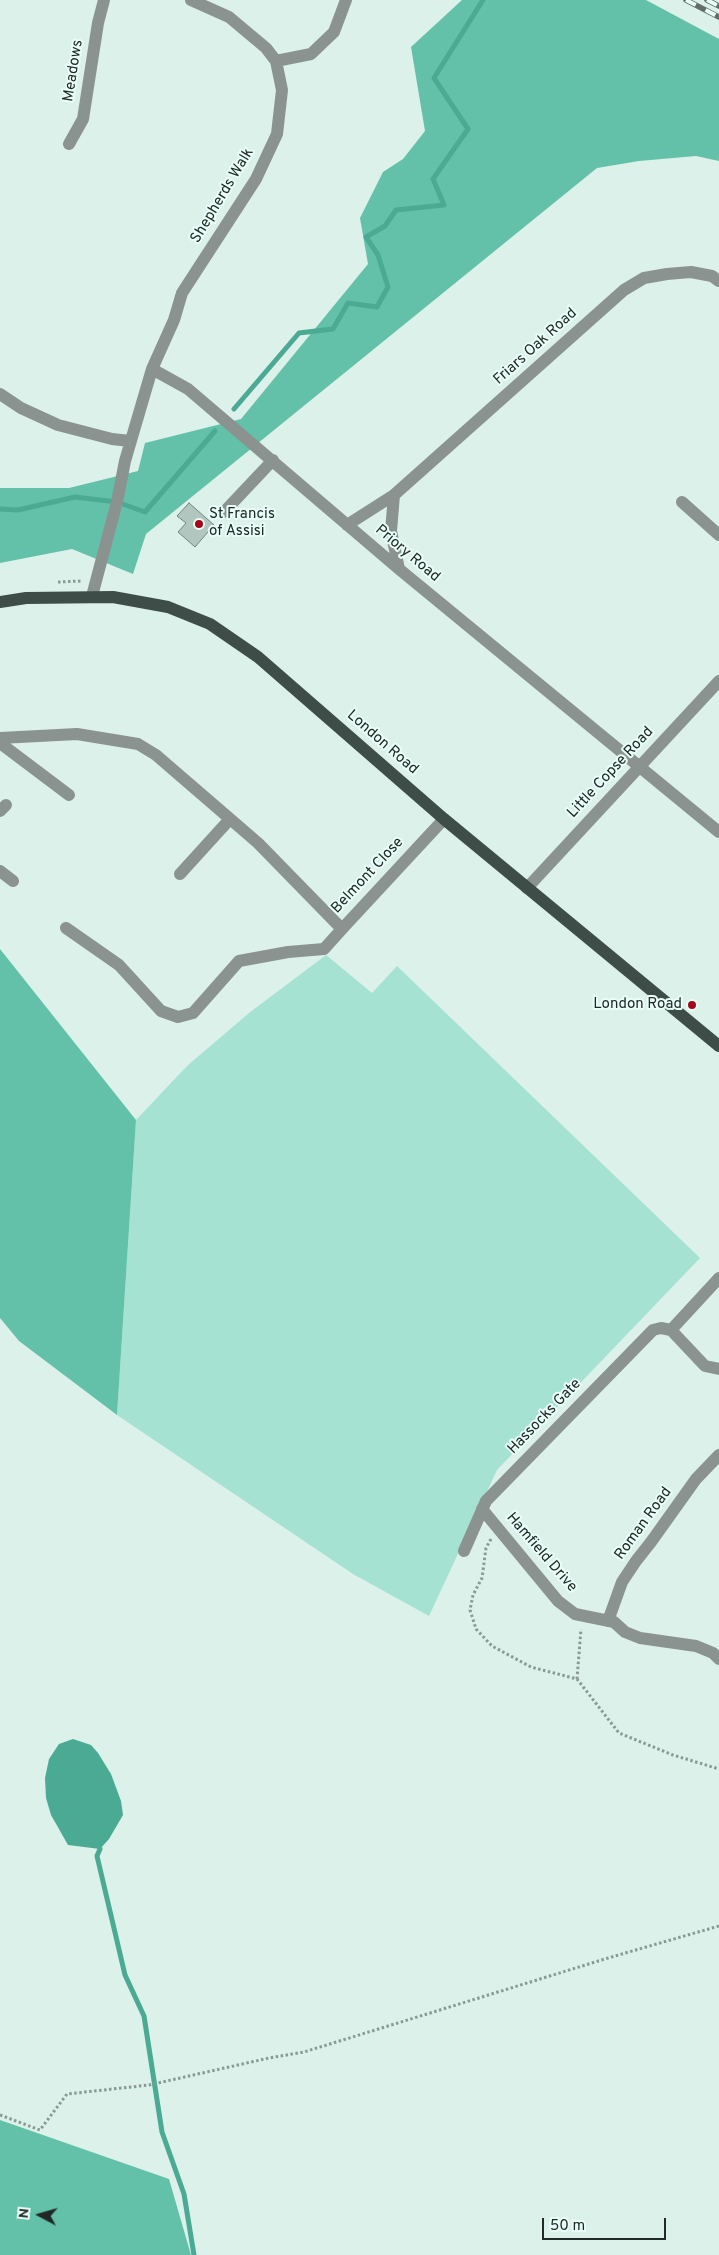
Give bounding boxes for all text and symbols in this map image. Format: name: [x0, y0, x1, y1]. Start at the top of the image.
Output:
street label: Meadows: [60, 39, 88, 103]
street label: Shepherds Walk: [188, 145, 258, 247]
street label: Friars Oak Road: [491, 305, 581, 389]
place label: St Francis of Assisi: [209, 506, 275, 541]
marker: St Francis of Assisi: [193, 518, 205, 530]
street label: Priory Road: [371, 522, 443, 586]
street label: London Road: [343, 707, 421, 779]
street label: Little Copse Road: [564, 724, 658, 822]
street label: Belmont Close: [328, 834, 408, 918]
place label: London Road: [593, 996, 682, 1014]
marker: London Road: [686, 999, 698, 1011]
street label: Hassocks Gate: [505, 1376, 585, 1458]
street label: Roman Road: [612, 1484, 676, 1564]
street label: Hamfield Drive: [502, 1510, 580, 1596]
north arrow: [15, 2190, 65, 2240]
text: N: [16, 2207, 34, 2219]
scale bar: [544, 2208, 668, 2240]
text: 50 m: [550, 2217, 585, 2236]

